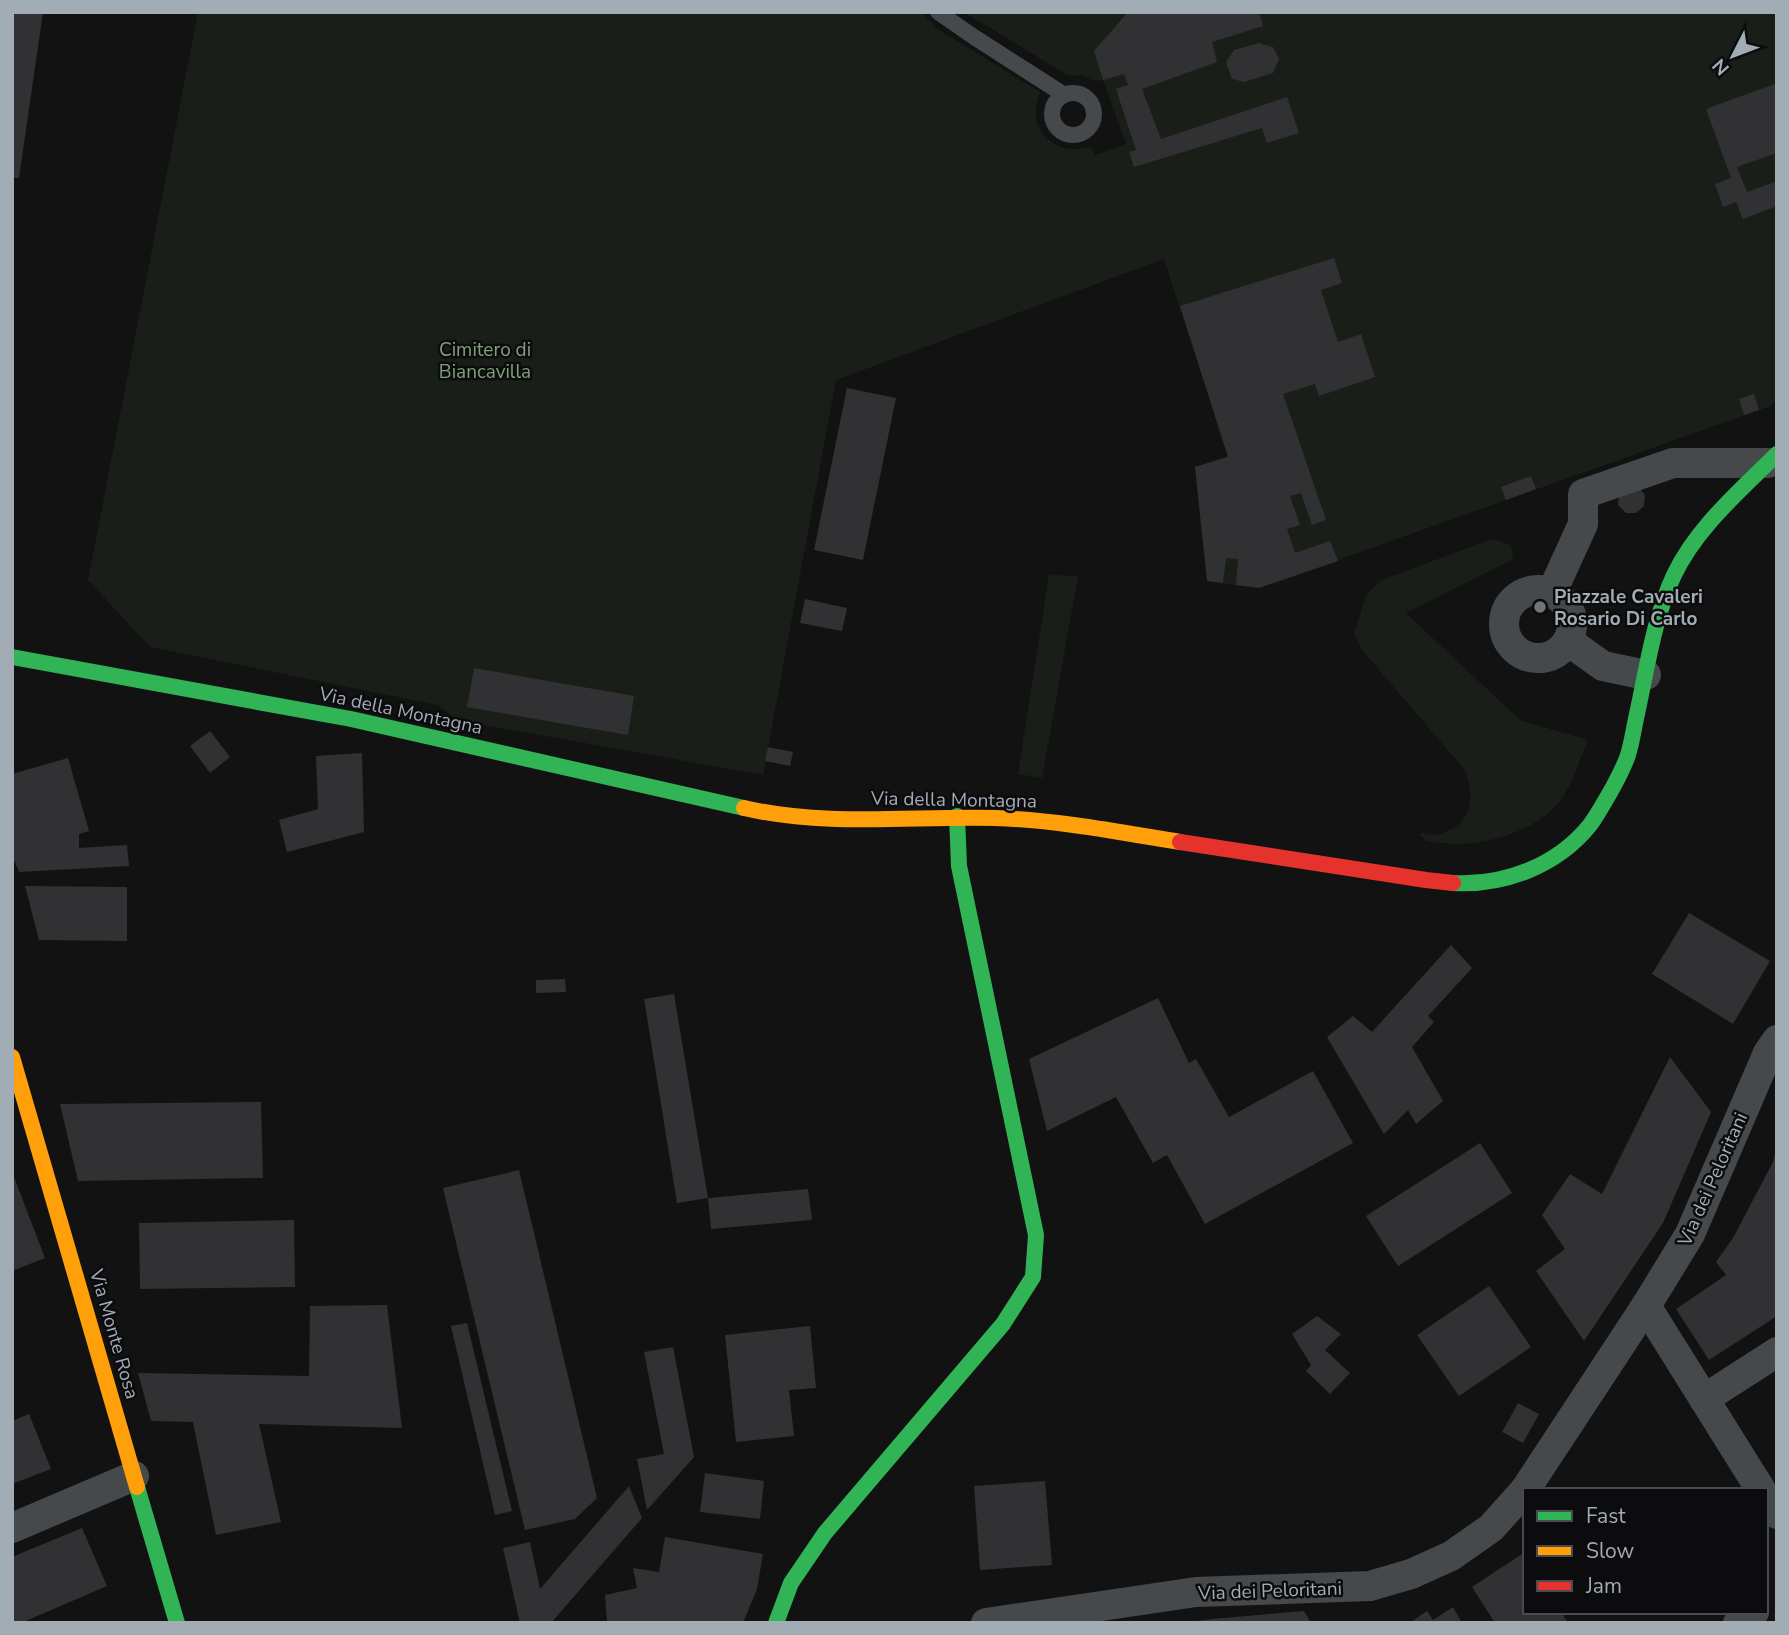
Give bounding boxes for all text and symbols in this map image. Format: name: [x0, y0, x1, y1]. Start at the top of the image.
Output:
north arrow: [1698, 21, 1768, 91]
text: N: [1707, 53, 1736, 81]
park label: Cimitero di Biancavilla: [439, 337, 531, 385]
place label: Piazzale Cavaleri Rosario Di Carlo: [1554, 584, 1703, 632]
marker: Piazzale Cavaleri Rosario Di Carlo: [1532, 599, 1548, 615]
street label: Via della Montagna: [316, 681, 485, 741]
street label: Via della Montagna: [870, 786, 1037, 814]
street label: Via dei Peloritani: [1671, 1108, 1754, 1251]
street label: Via Monte Rosa: [83, 1265, 145, 1402]
legend: [1523, 1488, 1768, 1614]
text: Fast: [1586, 1502, 1626, 1530]
text: Slow: [1586, 1537, 1635, 1565]
text: Jam: [1585, 1572, 1622, 1600]
street label: Via dei Peloritani: [1197, 1575, 1342, 1607]

